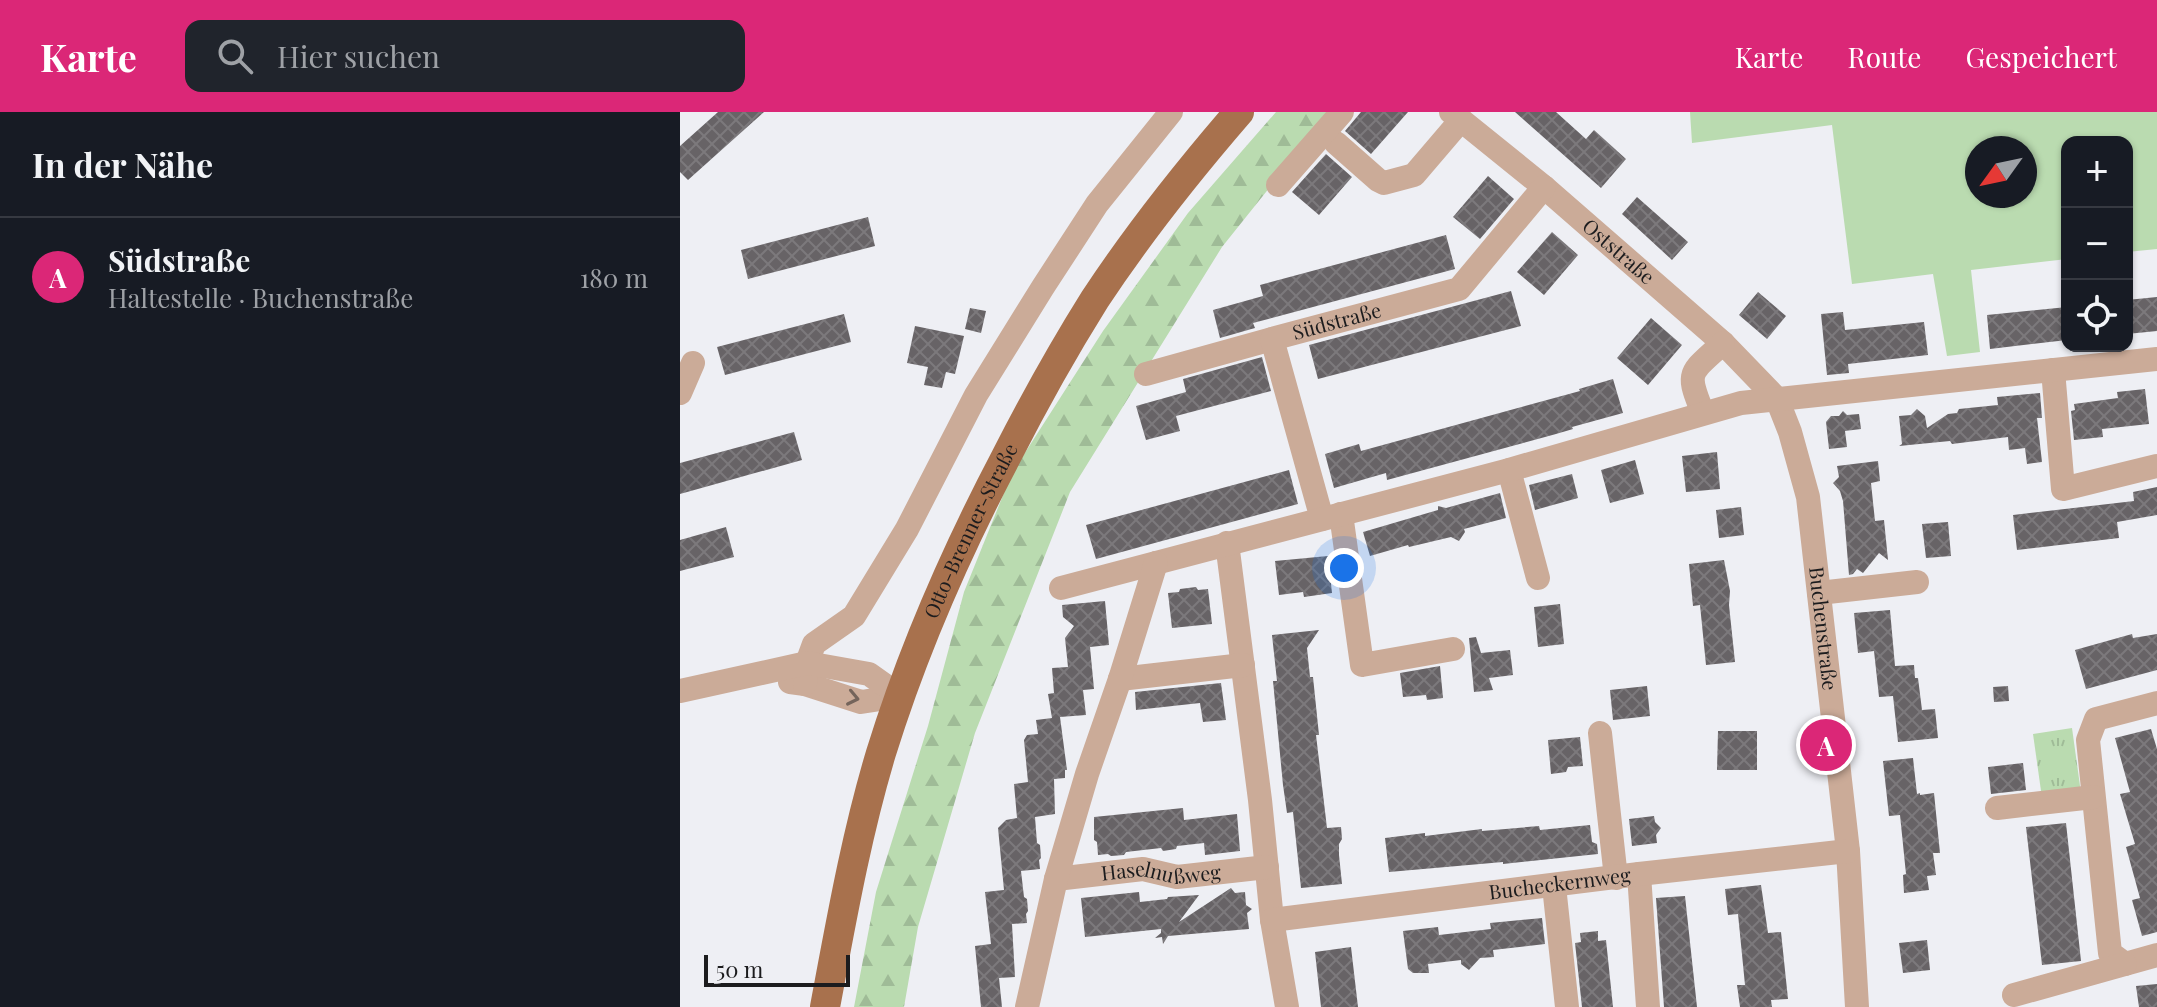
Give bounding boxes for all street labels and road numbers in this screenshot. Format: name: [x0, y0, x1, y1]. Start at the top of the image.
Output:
street label: Oststraße: [1577, 212, 1661, 290]
street label: Südstraße: [1289, 295, 1384, 345]
street label: Otto-Brenner-Straße: [916, 438, 1023, 622]
street label: Buchenstraße: [1804, 565, 1845, 692]
street label: Haselnußweg: [1099, 854, 1222, 889]
street label: Bucheckernweg: [1487, 860, 1632, 905]

